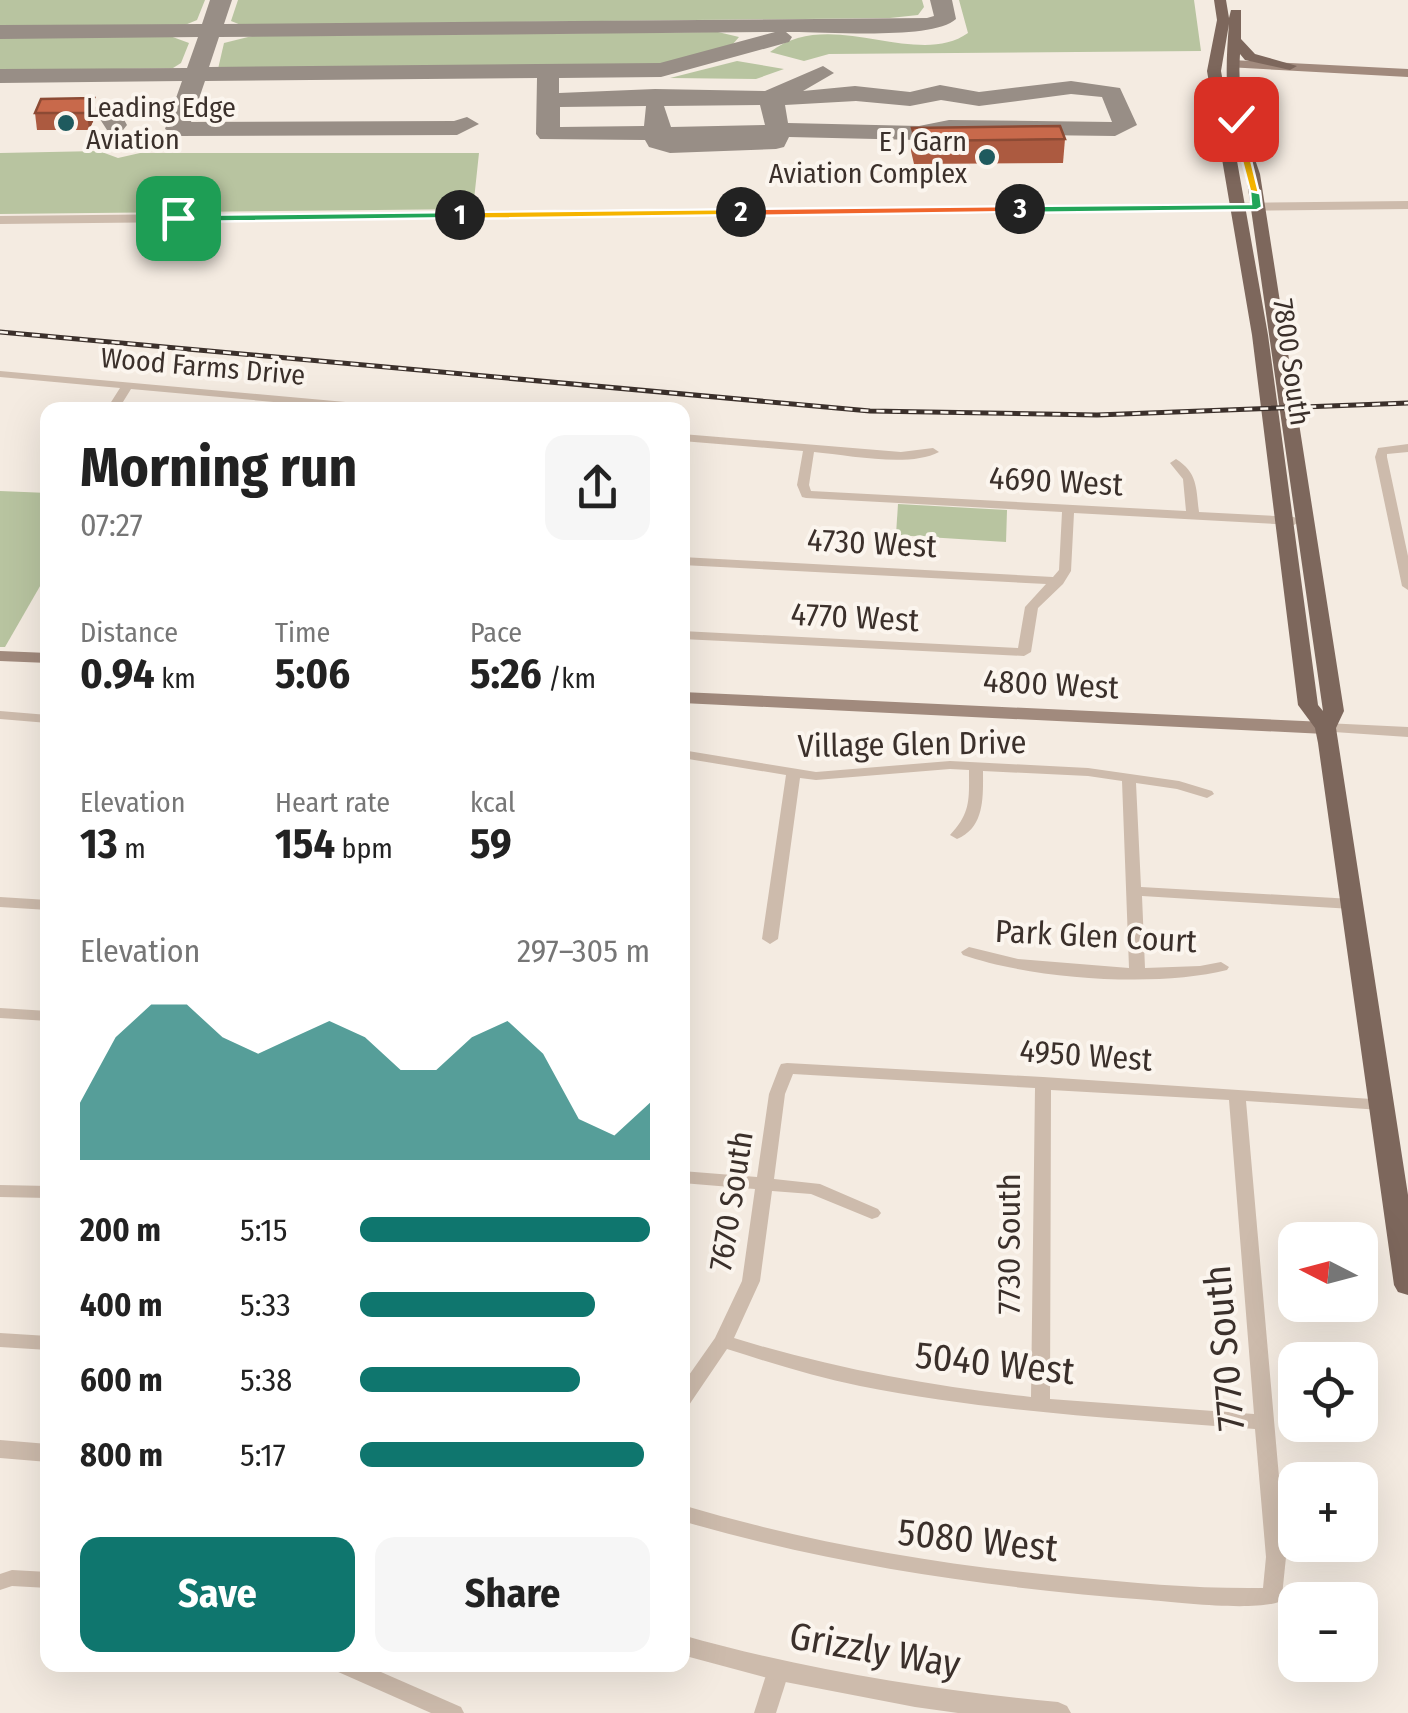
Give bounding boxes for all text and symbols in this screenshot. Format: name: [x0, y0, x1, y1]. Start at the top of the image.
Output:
pin: [1194, 77, 1279, 162]
place label: Leading Edge Aviation: [86, 91, 236, 156]
icon: check: [1209, 92, 1264, 147]
marker: Leading Edge Aviation: [55, 112, 77, 134]
place label: E J Garn Aviation Complex: [769, 125, 968, 190]
marker: E J Garn Aviation Complex: [976, 146, 998, 168]
pin: [136, 176, 221, 261]
pin: 3: [995, 184, 1045, 234]
pin: 2: [716, 187, 766, 237]
pin: 1: [435, 190, 485, 240]
icon: arrive: [151, 191, 206, 246]
text: 3: [1013, 192, 1027, 225]
text: 2: [735, 195, 747, 228]
text: 1: [454, 198, 466, 231]
street label: 7800 South: [1266, 297, 1317, 428]
street label: Wood Farms Drive: [99, 341, 307, 392]
text: Morning run: [80, 435, 357, 501]
button: share: [545, 435, 650, 540]
street label: 4690 West: [988, 459, 1125, 504]
text: 07:27: [80, 506, 143, 544]
street label: 4730 West: [806, 521, 938, 565]
street label: 4770 West: [790, 595, 921, 639]
text: Distance: [80, 616, 178, 649]
text: Time: [275, 616, 330, 649]
text: Pace: [470, 616, 522, 649]
text: 0.94: [80, 649, 155, 699]
text: 5:06: [275, 649, 350, 699]
text: 5:26: [470, 649, 542, 699]
street label: 4800 West: [982, 661, 1120, 707]
text: km: [155, 662, 196, 695]
text: /km: [542, 662, 596, 695]
street label: Village Glen Drive: [797, 723, 1027, 765]
text: Elevation: [80, 786, 185, 819]
text: Heart rate: [275, 786, 390, 819]
text: kcal: [470, 786, 515, 819]
text: 13: [80, 819, 118, 869]
text: 154: [275, 819, 335, 869]
text: 59: [470, 819, 512, 869]
text: m: [118, 832, 146, 865]
text: bpm: [335, 832, 393, 865]
street label: Park Glen Court: [994, 912, 1198, 960]
text: Elevation: [80, 932, 200, 970]
text: 297–305 m: [517, 932, 650, 970]
street label: 4950 West: [1018, 1031, 1154, 1079]
street label: 7670 South: [701, 1128, 761, 1274]
street label: 7730 South: [990, 1173, 1028, 1315]
text: 200 m: [80, 1211, 161, 1249]
text: 5:15: [240, 1211, 287, 1249]
north arrow: [1278, 1222, 1378, 1322]
map controls: [1278, 1222, 1378, 1682]
street label: 7770 South: [1194, 1263, 1254, 1433]
text: 400 m: [80, 1286, 162, 1324]
text: 5:33: [240, 1286, 291, 1324]
street label: 5040 West: [913, 1332, 1077, 1394]
button: locate: [1278, 1342, 1378, 1442]
text: 600 m: [80, 1361, 163, 1399]
text: 5:38: [240, 1361, 292, 1399]
text: 800 m: [80, 1436, 163, 1474]
text: 5:17: [240, 1436, 286, 1474]
button: +: [1278, 1462, 1378, 1562]
street label: 5080 West: [896, 1509, 1061, 1571]
button: Save: [80, 1537, 355, 1652]
button: Share: [375, 1537, 650, 1652]
button: −: [1278, 1582, 1378, 1682]
street label: Grizzly Way: [786, 1612, 964, 1688]

